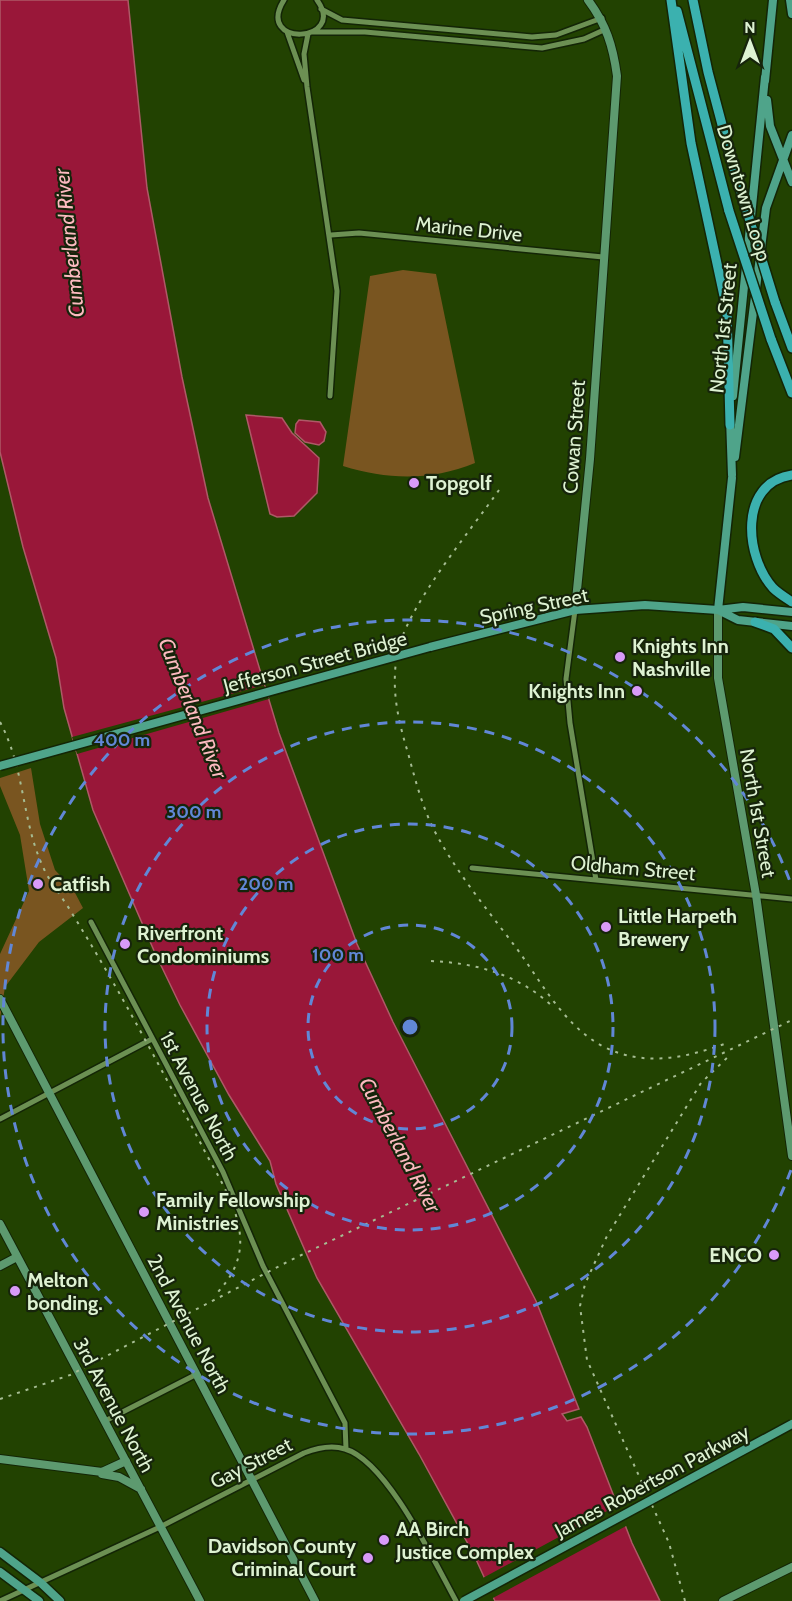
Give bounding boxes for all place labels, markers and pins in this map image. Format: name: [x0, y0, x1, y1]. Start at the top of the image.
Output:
place label: Topgolf: [426, 471, 492, 495]
marker: Topgolf: [407, 476, 421, 490]
place label: Knights Inn Nashville: [632, 634, 729, 681]
marker: Knights Inn Nashville: [613, 650, 627, 664]
place label: Knights Inn: [528, 679, 625, 703]
marker: Knights Inn: [630, 684, 644, 698]
place label: Catfish: [50, 872, 110, 896]
marker: Catfish: [31, 877, 45, 891]
place label: Little Harpeth Brewery: [618, 904, 737, 951]
marker: Little Harpeth Brewery: [599, 920, 613, 934]
place label: Riverfront Condominiums: [137, 921, 269, 968]
marker: Riverfront Condominiums: [118, 937, 132, 951]
centre of rings: [400, 1017, 420, 1037]
place label: Family Fellowship Ministries: [156, 1188, 310, 1235]
marker: Family Fellowship Ministries: [137, 1205, 151, 1219]
place label: ENCO: [709, 1243, 762, 1267]
marker: ENCO: [767, 1248, 781, 1262]
place label: Melton bonding.: [27, 1268, 103, 1315]
marker: Melton bonding.: [8, 1284, 22, 1298]
place label: AA Birch Justice Complex: [395, 1517, 534, 1564]
marker: AA Birch Justice Complex: [377, 1533, 391, 1547]
place label: Davidson County Criminal Court: [208, 1534, 356, 1581]
marker: Davidson County Criminal Court: [361, 1551, 375, 1565]

